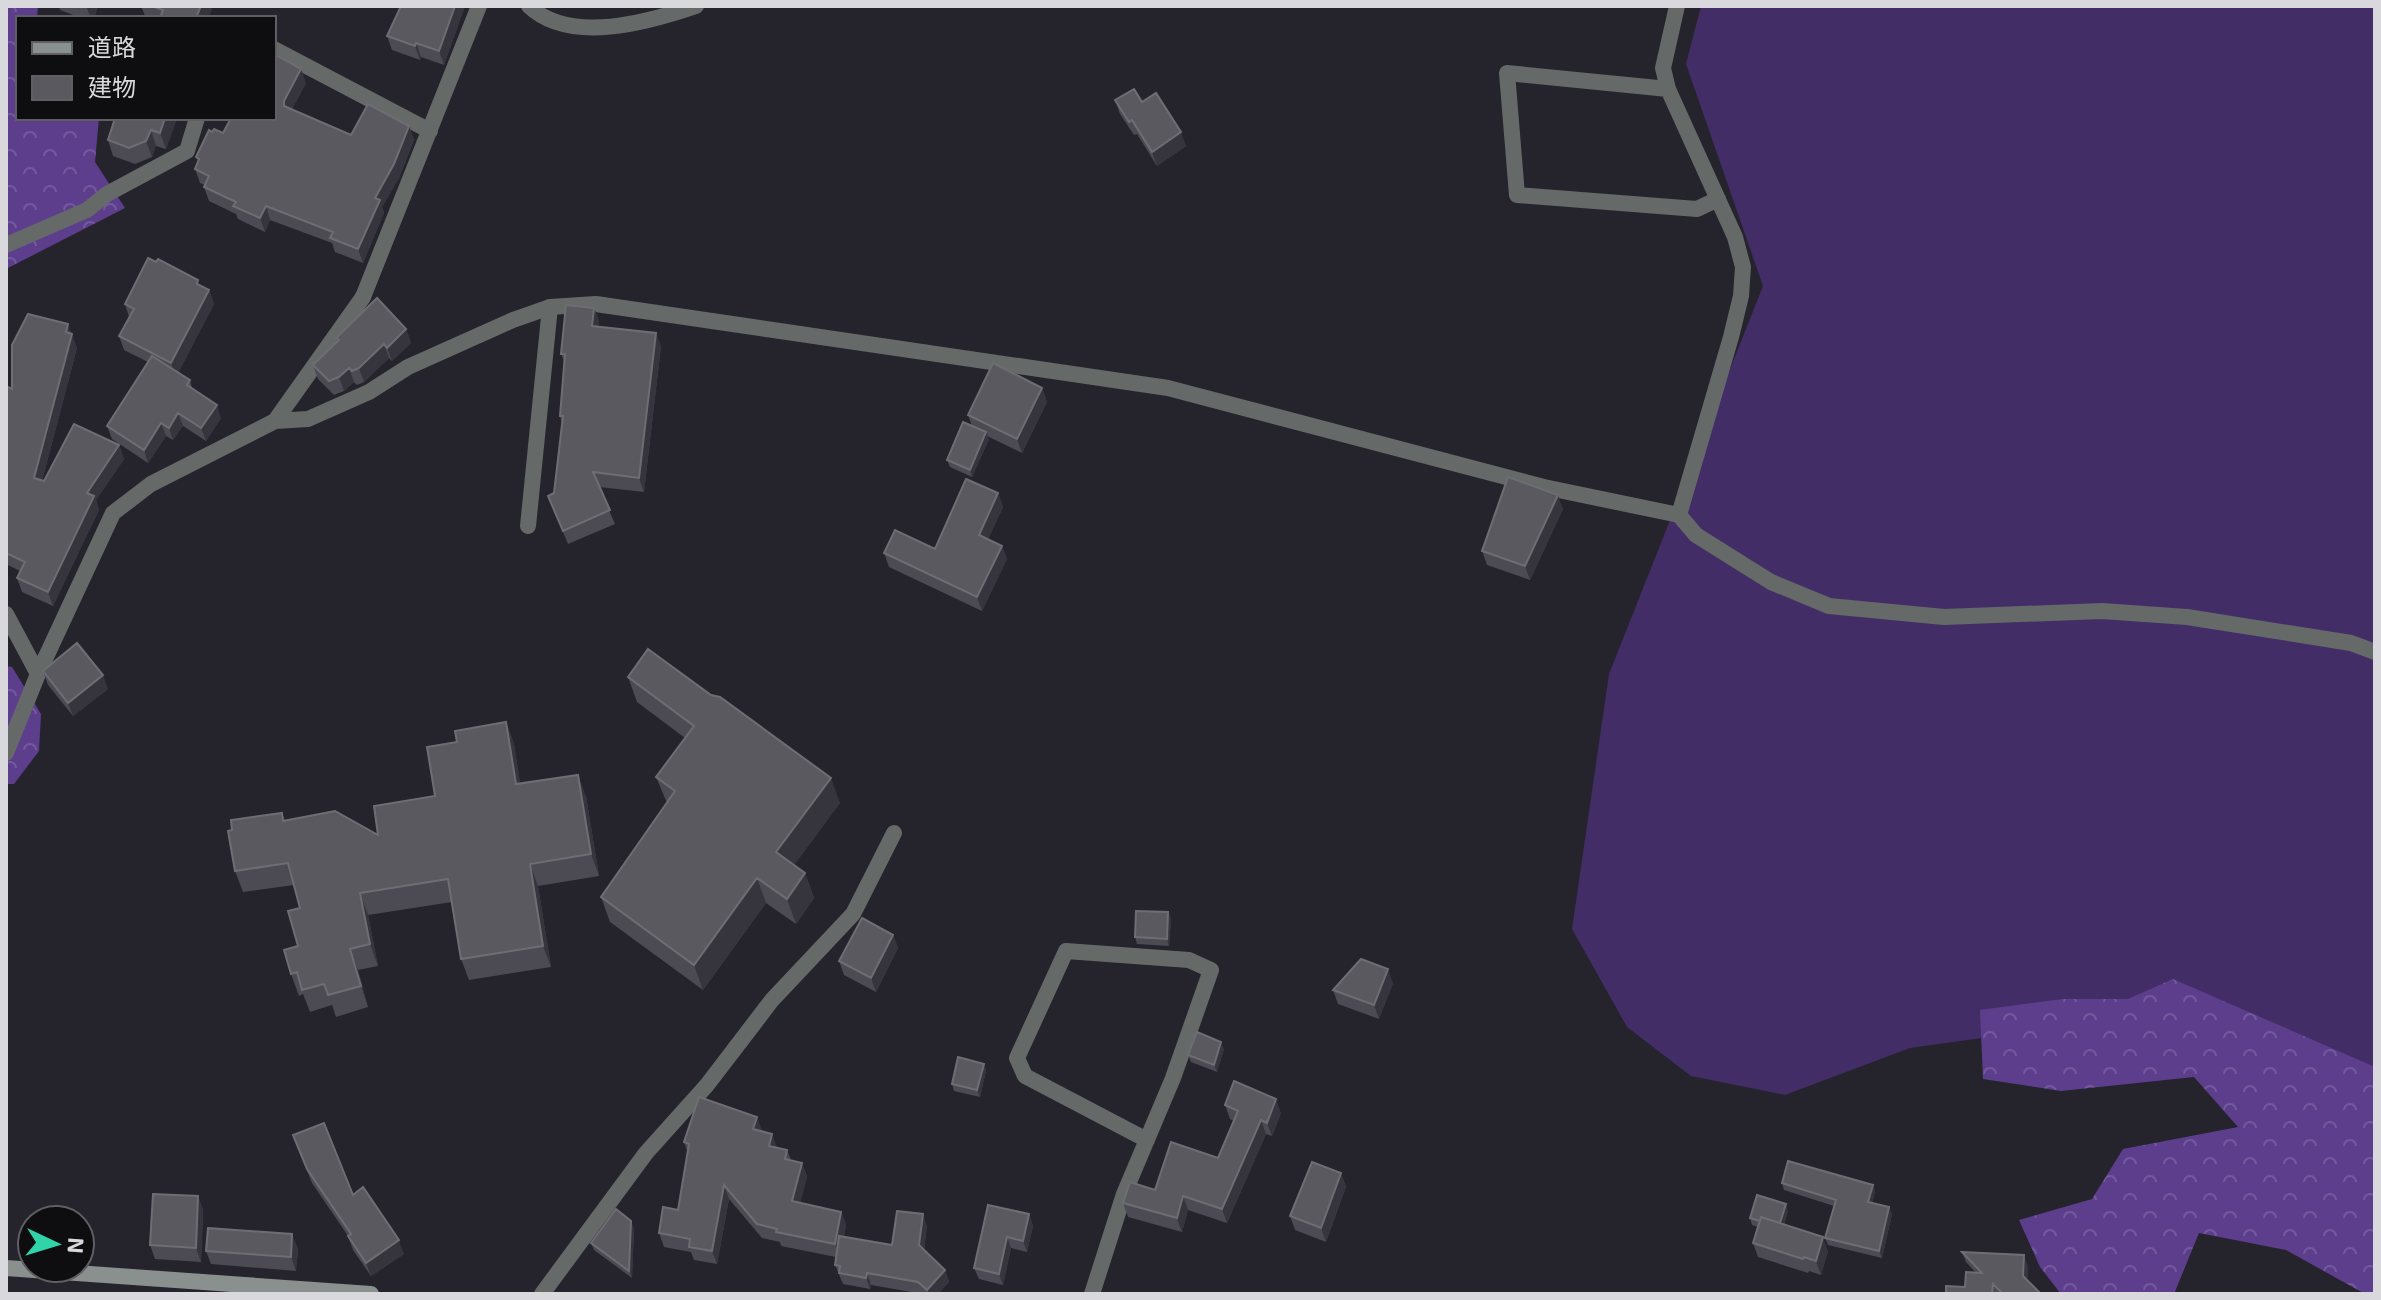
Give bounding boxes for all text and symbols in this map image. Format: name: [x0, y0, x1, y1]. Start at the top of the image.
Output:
legend: [16, 16, 276, 120]
text: 道路: [88, 32, 136, 61]
text: 建物: [88, 72, 136, 101]
north arrow: [16, 1204, 96, 1284]
text: N: [63, 1237, 90, 1254]

